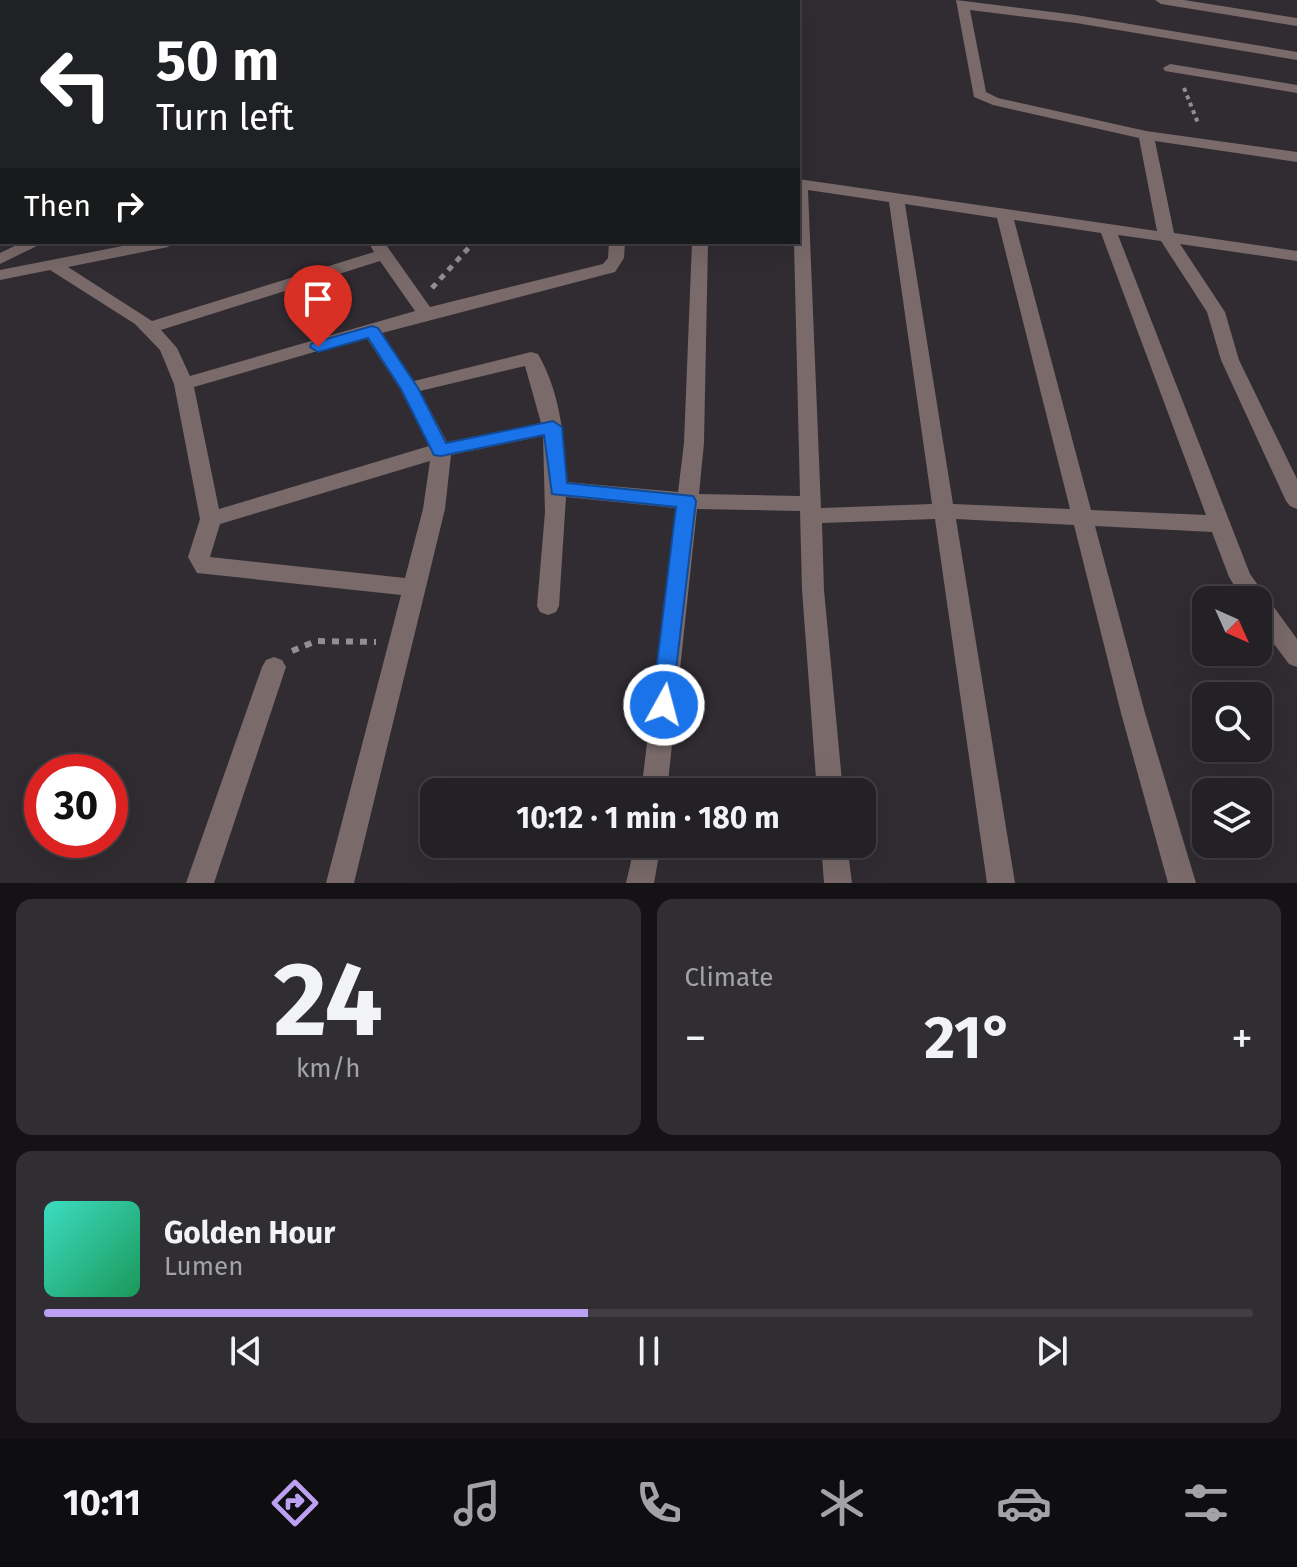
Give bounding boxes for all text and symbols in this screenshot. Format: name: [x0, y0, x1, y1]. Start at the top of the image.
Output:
text: 50 m: [156, 28, 279, 95]
icon: left: [24, 32, 128, 136]
text: Turn left: [156, 96, 294, 140]
icon: right: [107, 184, 151, 228]
text: Then: [24, 188, 91, 224]
pin: [284, 265, 352, 347]
icon: arrive: [296, 277, 340, 321]
north arrow: [1192, 586, 1272, 666]
map controls: [1192, 586, 1272, 858]
position arrow: [622, 663, 706, 747]
button: search: [1192, 682, 1272, 762]
speed limit sign: 30: [24, 754, 128, 858]
button: layers: [1192, 778, 1272, 858]
text: 10:12 · 1 min · 180 m: [516, 800, 780, 836]
text: 24: [273, 938, 383, 1063]
text: Climate: [685, 962, 773, 993]
text: 21°: [924, 1002, 1013, 1074]
text: −: [685, 1012, 707, 1065]
text: +: [1231, 1012, 1253, 1065]
text: km/h: [296, 1053, 360, 1084]
text: Golden Hour: [164, 1215, 335, 1251]
text: Lumen: [164, 1251, 243, 1282]
icon: previous: [224, 1329, 268, 1373]
icon: pause: [627, 1329, 671, 1373]
icon: next: [1030, 1329, 1074, 1373]
icon: directions: [267, 1475, 323, 1531]
icon: music: [449, 1475, 505, 1531]
icon: phone: [631, 1475, 687, 1531]
icon: climate: [814, 1475, 870, 1531]
icon: car: [996, 1475, 1052, 1531]
icon: filters: [1178, 1475, 1234, 1531]
text: 10:11: [63, 1481, 141, 1525]

